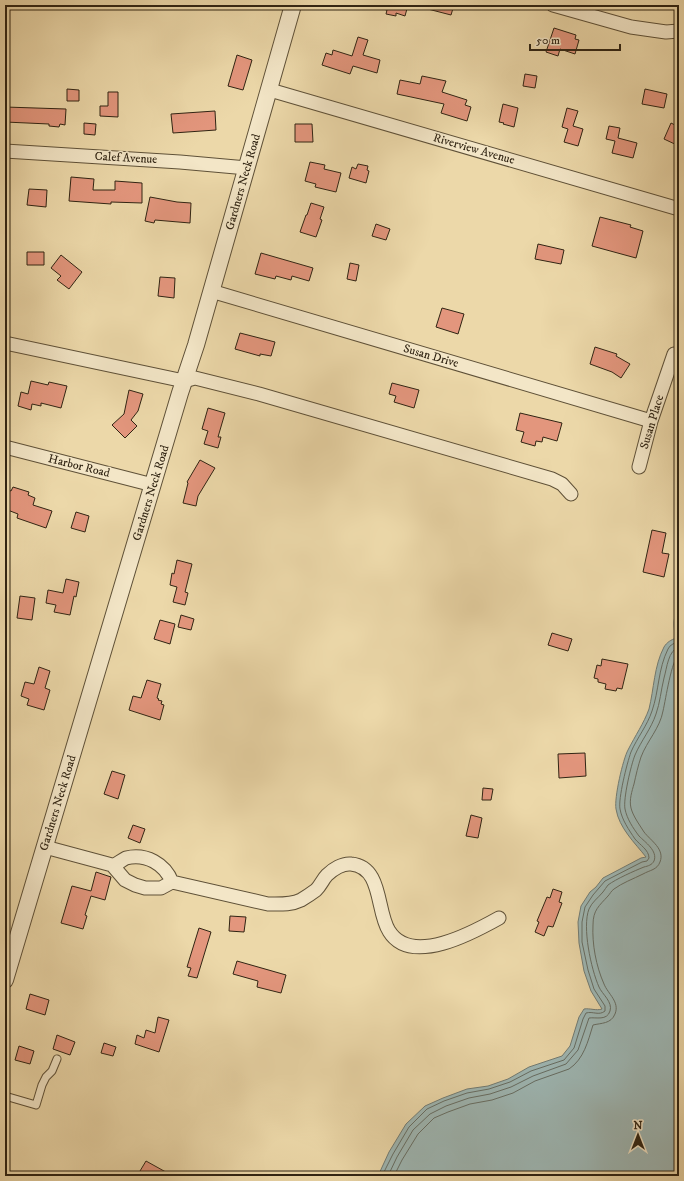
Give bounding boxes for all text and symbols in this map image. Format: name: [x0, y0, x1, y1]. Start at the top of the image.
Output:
scale bar: [530, 26, 620, 52]
text: 50 m: [536, 33, 560, 48]
street label: Riverview Avenue: [432, 130, 517, 168]
street label: Gardners Neck Road: [222, 132, 264, 232]
street label: Calef Avenue: [94, 149, 158, 167]
street label: Susan Drive: [402, 341, 460, 371]
street label: Susan Place: [637, 393, 667, 451]
street label: Gardners Neck Road: [129, 443, 173, 543]
street label: Harbor Road: [47, 451, 111, 481]
street label: Gardners Neck Road: [36, 753, 80, 853]
north arrow: [618, 1115, 658, 1155]
text: N: [633, 1119, 643, 1133]

